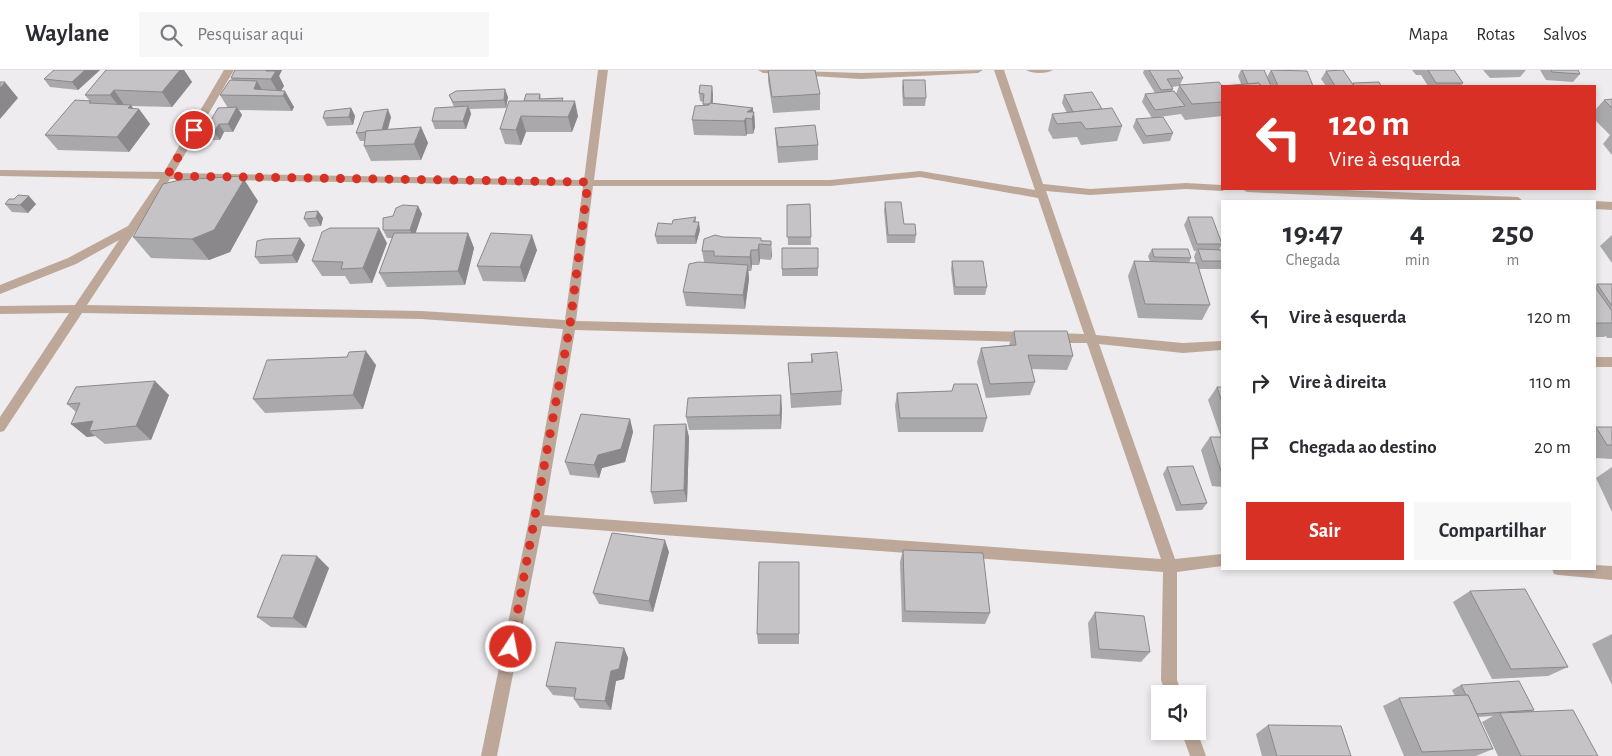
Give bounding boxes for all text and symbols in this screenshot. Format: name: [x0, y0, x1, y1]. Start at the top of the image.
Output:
search box: [139, 12, 489, 57]
icon: search: [157, 21, 185, 49]
text: Waylane: [25, 22, 109, 46]
text: Pesquisar aqui: [197, 25, 304, 44]
text: Mapa: [1409, 26, 1448, 44]
text: Rotas: [1476, 26, 1515, 44]
text: Salvos: [1543, 26, 1587, 44]
icon: left: [1246, 105, 1311, 170]
text: 120 m: [1329, 107, 1410, 142]
pin: [173, 109, 215, 151]
icon: arrive: [180, 116, 208, 144]
text: Vire à esquerda: [1329, 148, 1461, 170]
text: 19:47: [1283, 218, 1343, 248]
text: 4: [1410, 218, 1425, 248]
text: 250: [1491, 218, 1534, 248]
text: Chegada: [1286, 252, 1340, 268]
text: min: [1405, 252, 1430, 268]
text: m: [1506, 252, 1519, 268]
icon: left: [1246, 304, 1274, 332]
text: Vire à esquerda: [1289, 308, 1406, 327]
text: 120 m: [1527, 308, 1571, 327]
icon: right: [1246, 369, 1274, 397]
text: Vire à direita: [1289, 373, 1387, 392]
text: 110 m: [1530, 373, 1571, 392]
icon: arrive: [1246, 434, 1274, 462]
text: Chegada ao destino: [1289, 438, 1437, 457]
text: 20 m: [1534, 438, 1571, 457]
button: Sair: [1246, 502, 1404, 560]
button: Compartilhar: [1414, 502, 1571, 560]
position arrow: [484, 620, 536, 672]
map controls: [1151, 685, 1206, 740]
button: sound: [1151, 685, 1206, 740]

